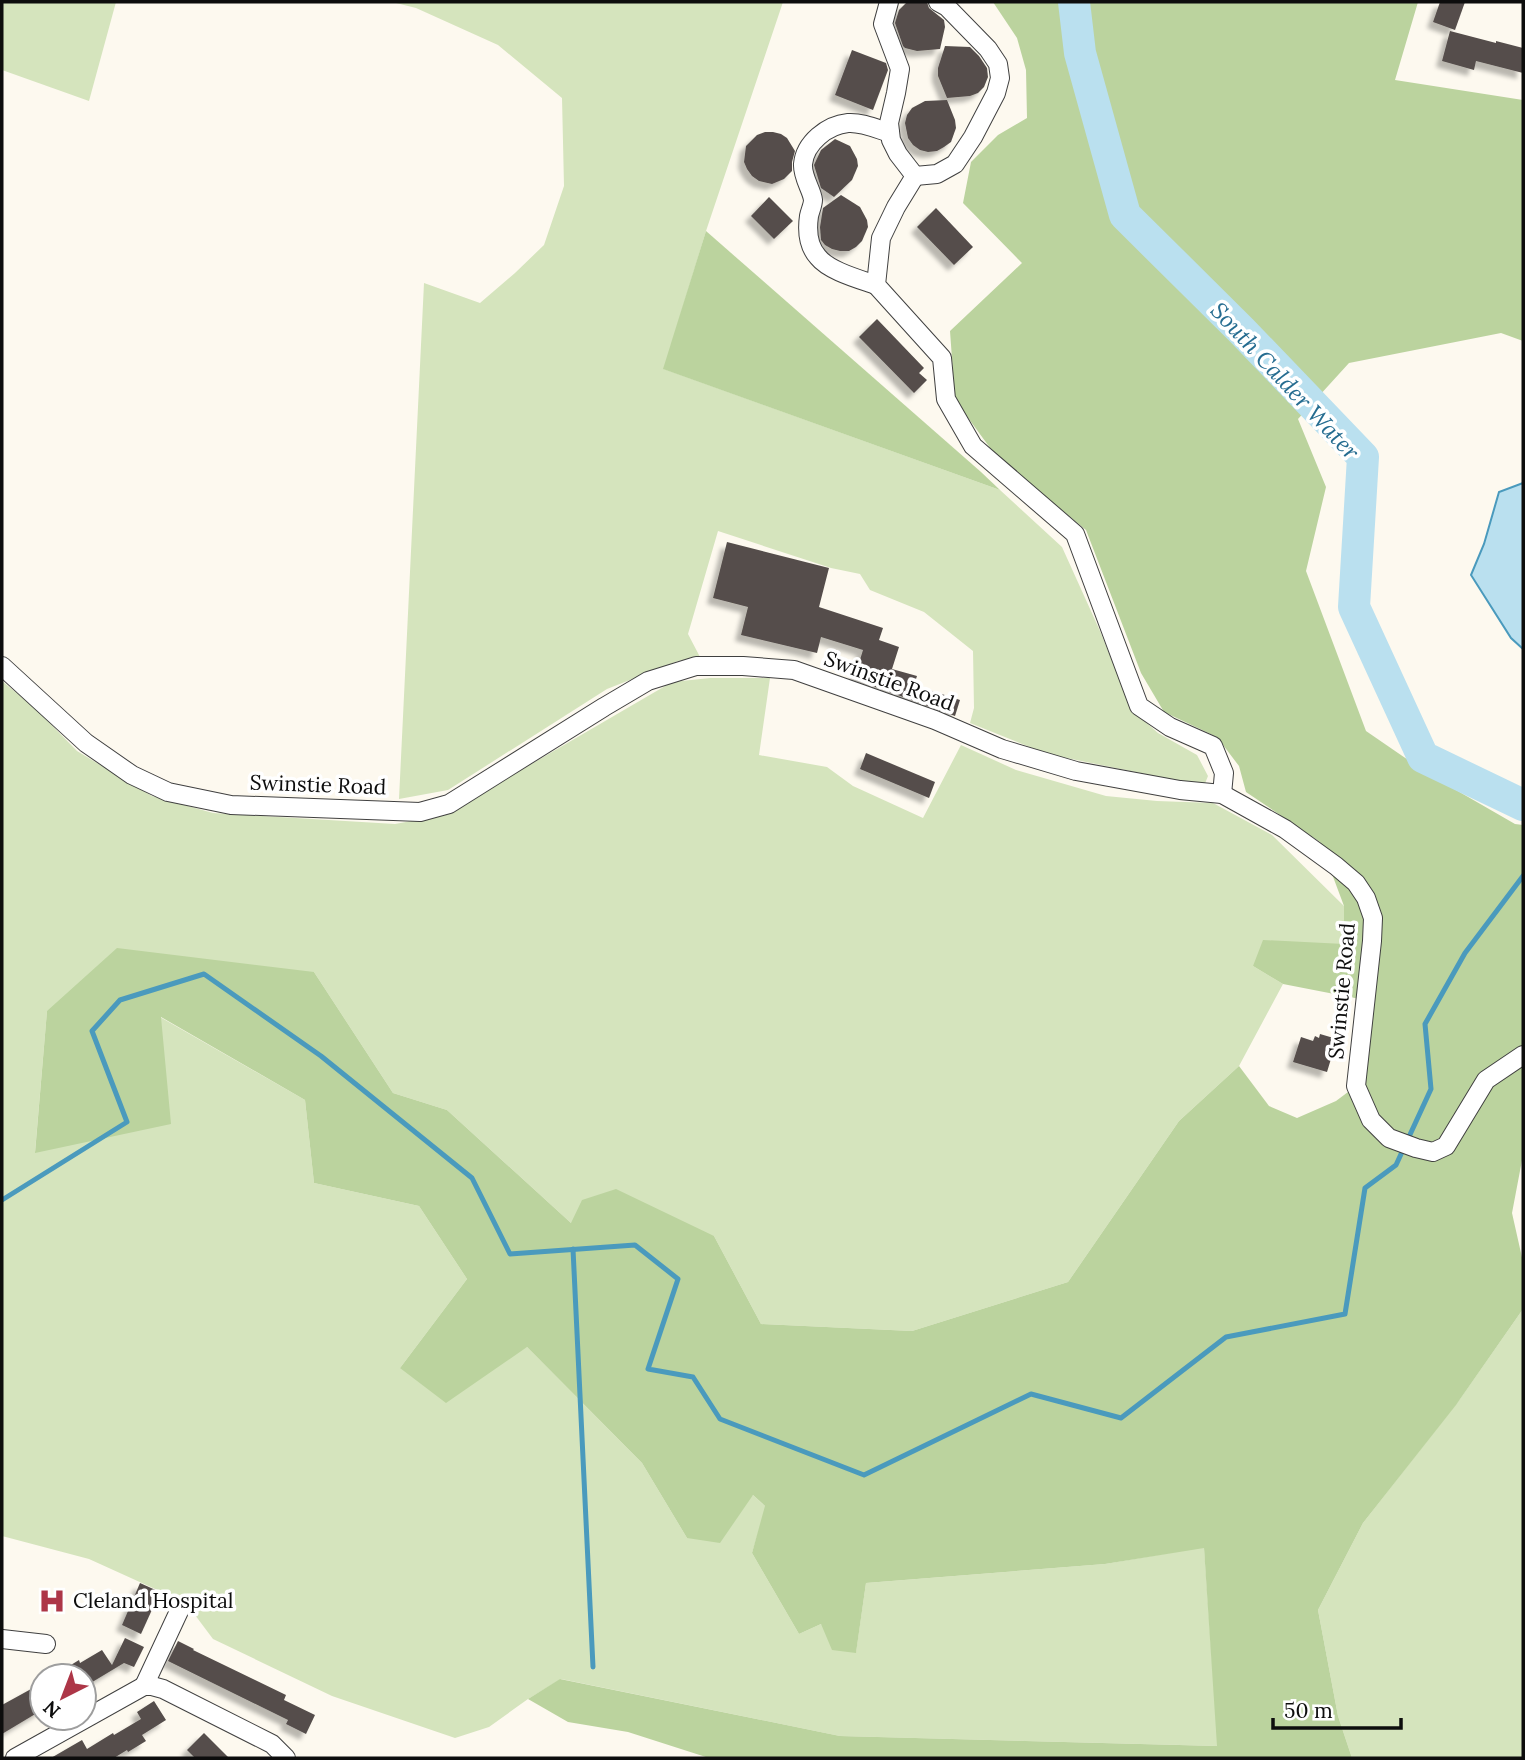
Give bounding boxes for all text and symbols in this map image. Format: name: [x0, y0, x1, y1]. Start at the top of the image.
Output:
water label: South Calder Water: [1205, 296, 1366, 466]
street label: Swinstie Road: [820, 644, 958, 717]
street label: Swinstie Road: [249, 769, 387, 800]
street label: Swinstie Road: [1322, 922, 1361, 1060]
hospital icon: Cleland Hospital: [37, 1586, 67, 1616]
place label: Cleland Hospital: [73, 1587, 234, 1614]
north arrow: [28, 1662, 98, 1732]
scale bar: [1273, 1686, 1401, 1730]
text: N: [38, 1696, 65, 1723]
text: 50 m: [1284, 1697, 1333, 1724]

